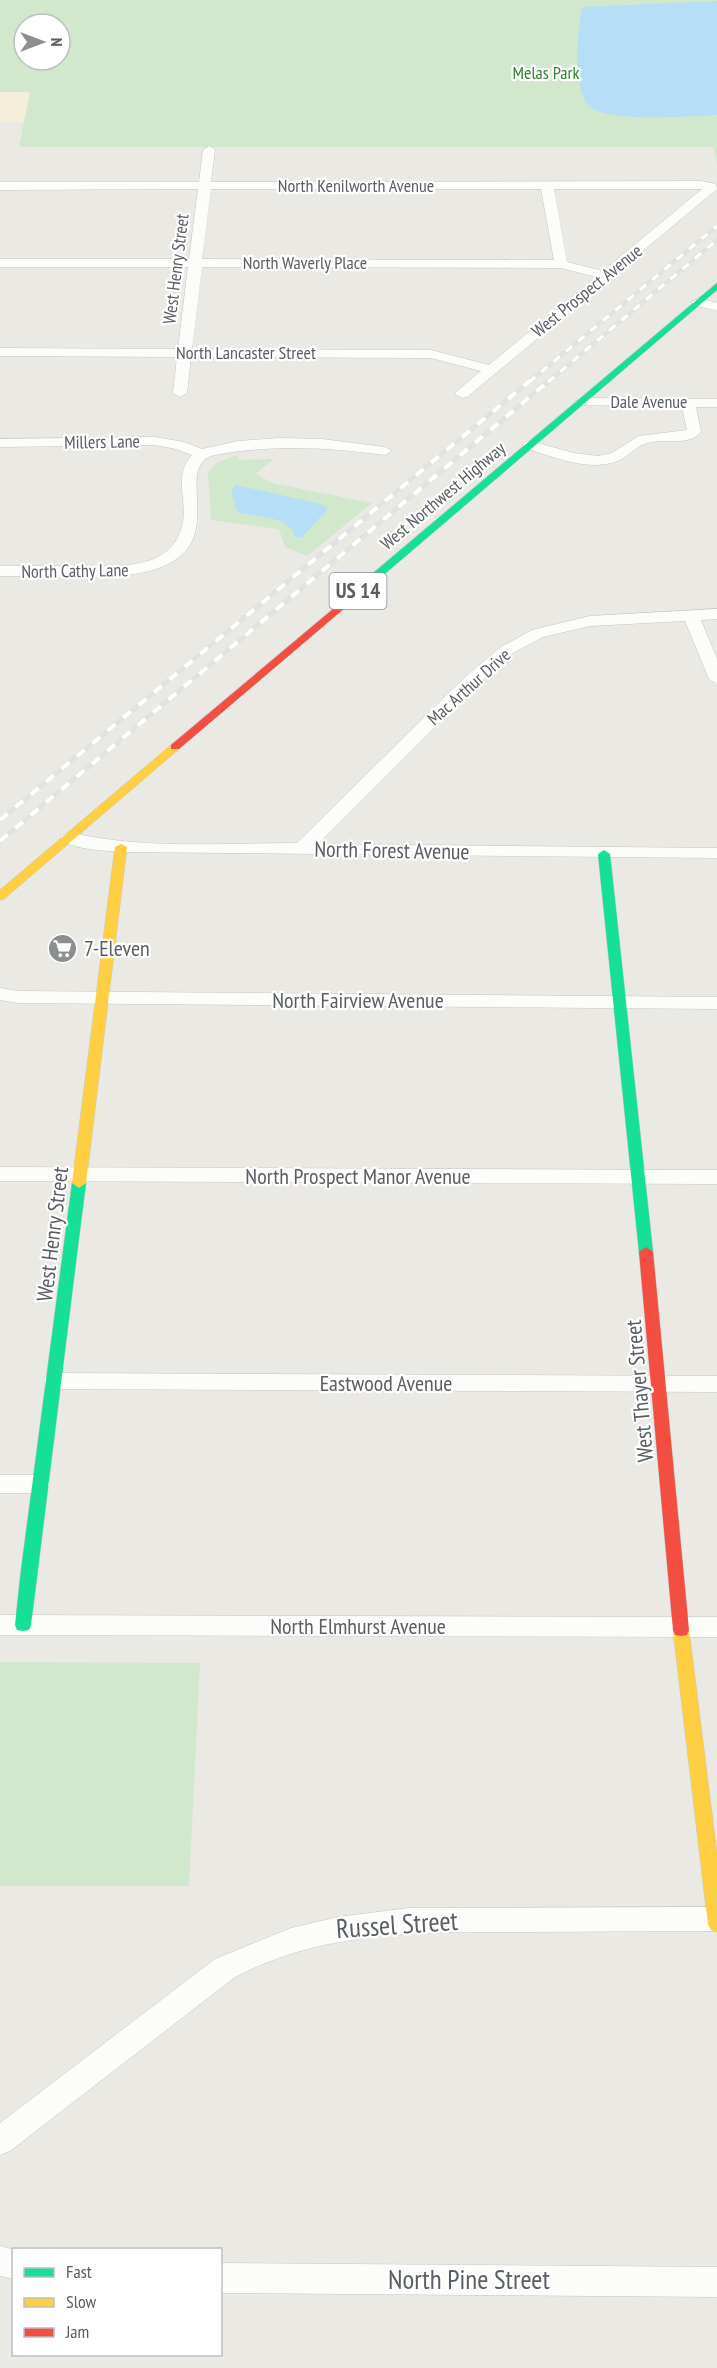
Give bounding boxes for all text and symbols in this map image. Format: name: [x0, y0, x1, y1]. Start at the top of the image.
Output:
north arrow: [12, 12, 72, 72]
text: N: [47, 38, 67, 46]
park label: Melas Park: [513, 61, 579, 84]
street label: North Kenilworth Avenue: [278, 174, 434, 197]
street label: West Henry Street: [157, 212, 194, 325]
street label: West Prospect Avenue: [527, 239, 647, 342]
street label: North Waverly Place: [243, 251, 367, 274]
street label: North Lancaster Street: [176, 341, 316, 364]
street label: Dale Avenue: [610, 390, 688, 413]
street label: Millers Lane: [64, 429, 140, 454]
street label: West Northwest Highway: [376, 437, 510, 555]
street label: North Cathy Lane: [21, 558, 129, 583]
road number: US 14: [330, 573, 386, 609]
street label: Mac Arthur Drive: [422, 643, 515, 730]
street label: North Forest Avenue: [314, 835, 470, 865]
supermarket icon: 7-Eleven: [47, 932, 79, 964]
place label: 7-Eleven: [84, 934, 150, 962]
street label: North Fairview Avenue: [272, 986, 444, 1014]
street label: North Prospect Manor Avenue: [245, 1162, 471, 1190]
street label: West Henry Street: [30, 1165, 74, 1303]
street label: West Thayer Street: [619, 1319, 659, 1463]
street label: Eastwood Avenue: [320, 1369, 452, 1397]
street label: North Elmhurst Avenue: [270, 1612, 446, 1640]
street label: Russel Street: [335, 1903, 460, 1945]
legend: [12, 2248, 222, 2356]
text: Fast: [66, 2260, 92, 2283]
street label: North Pine Street: [388, 2262, 551, 2296]
text: Slow: [66, 2290, 97, 2313]
text: Jam: [65, 2320, 89, 2343]

